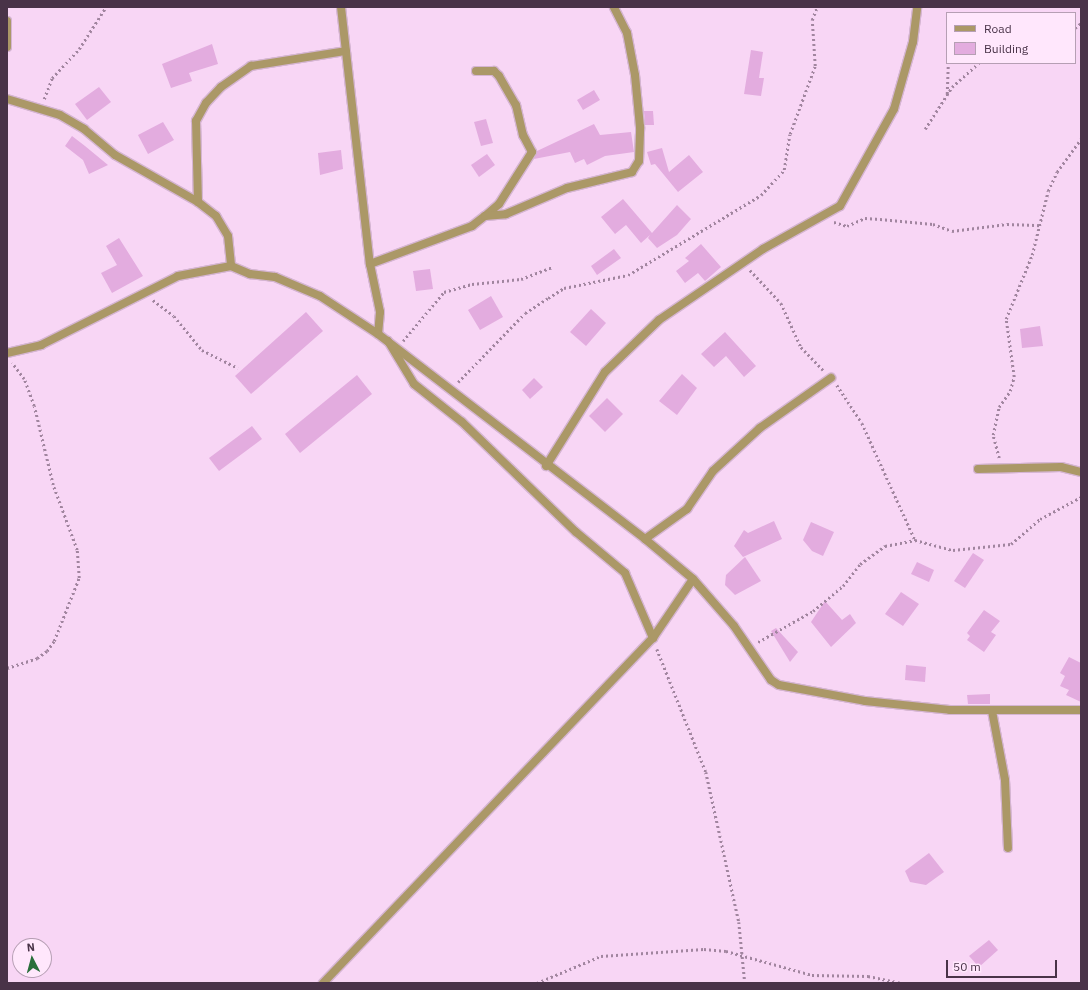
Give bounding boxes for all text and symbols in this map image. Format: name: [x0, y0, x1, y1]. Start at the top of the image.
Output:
legend: [946, 12, 1076, 64]
text: Road: [984, 21, 1012, 36]
text: Building: [984, 41, 1028, 56]
north arrow: [12, 938, 52, 978]
text: N: [26, 940, 36, 954]
scale bar: [948, 952, 1059, 978]
text: 50 m: [953, 959, 981, 974]

